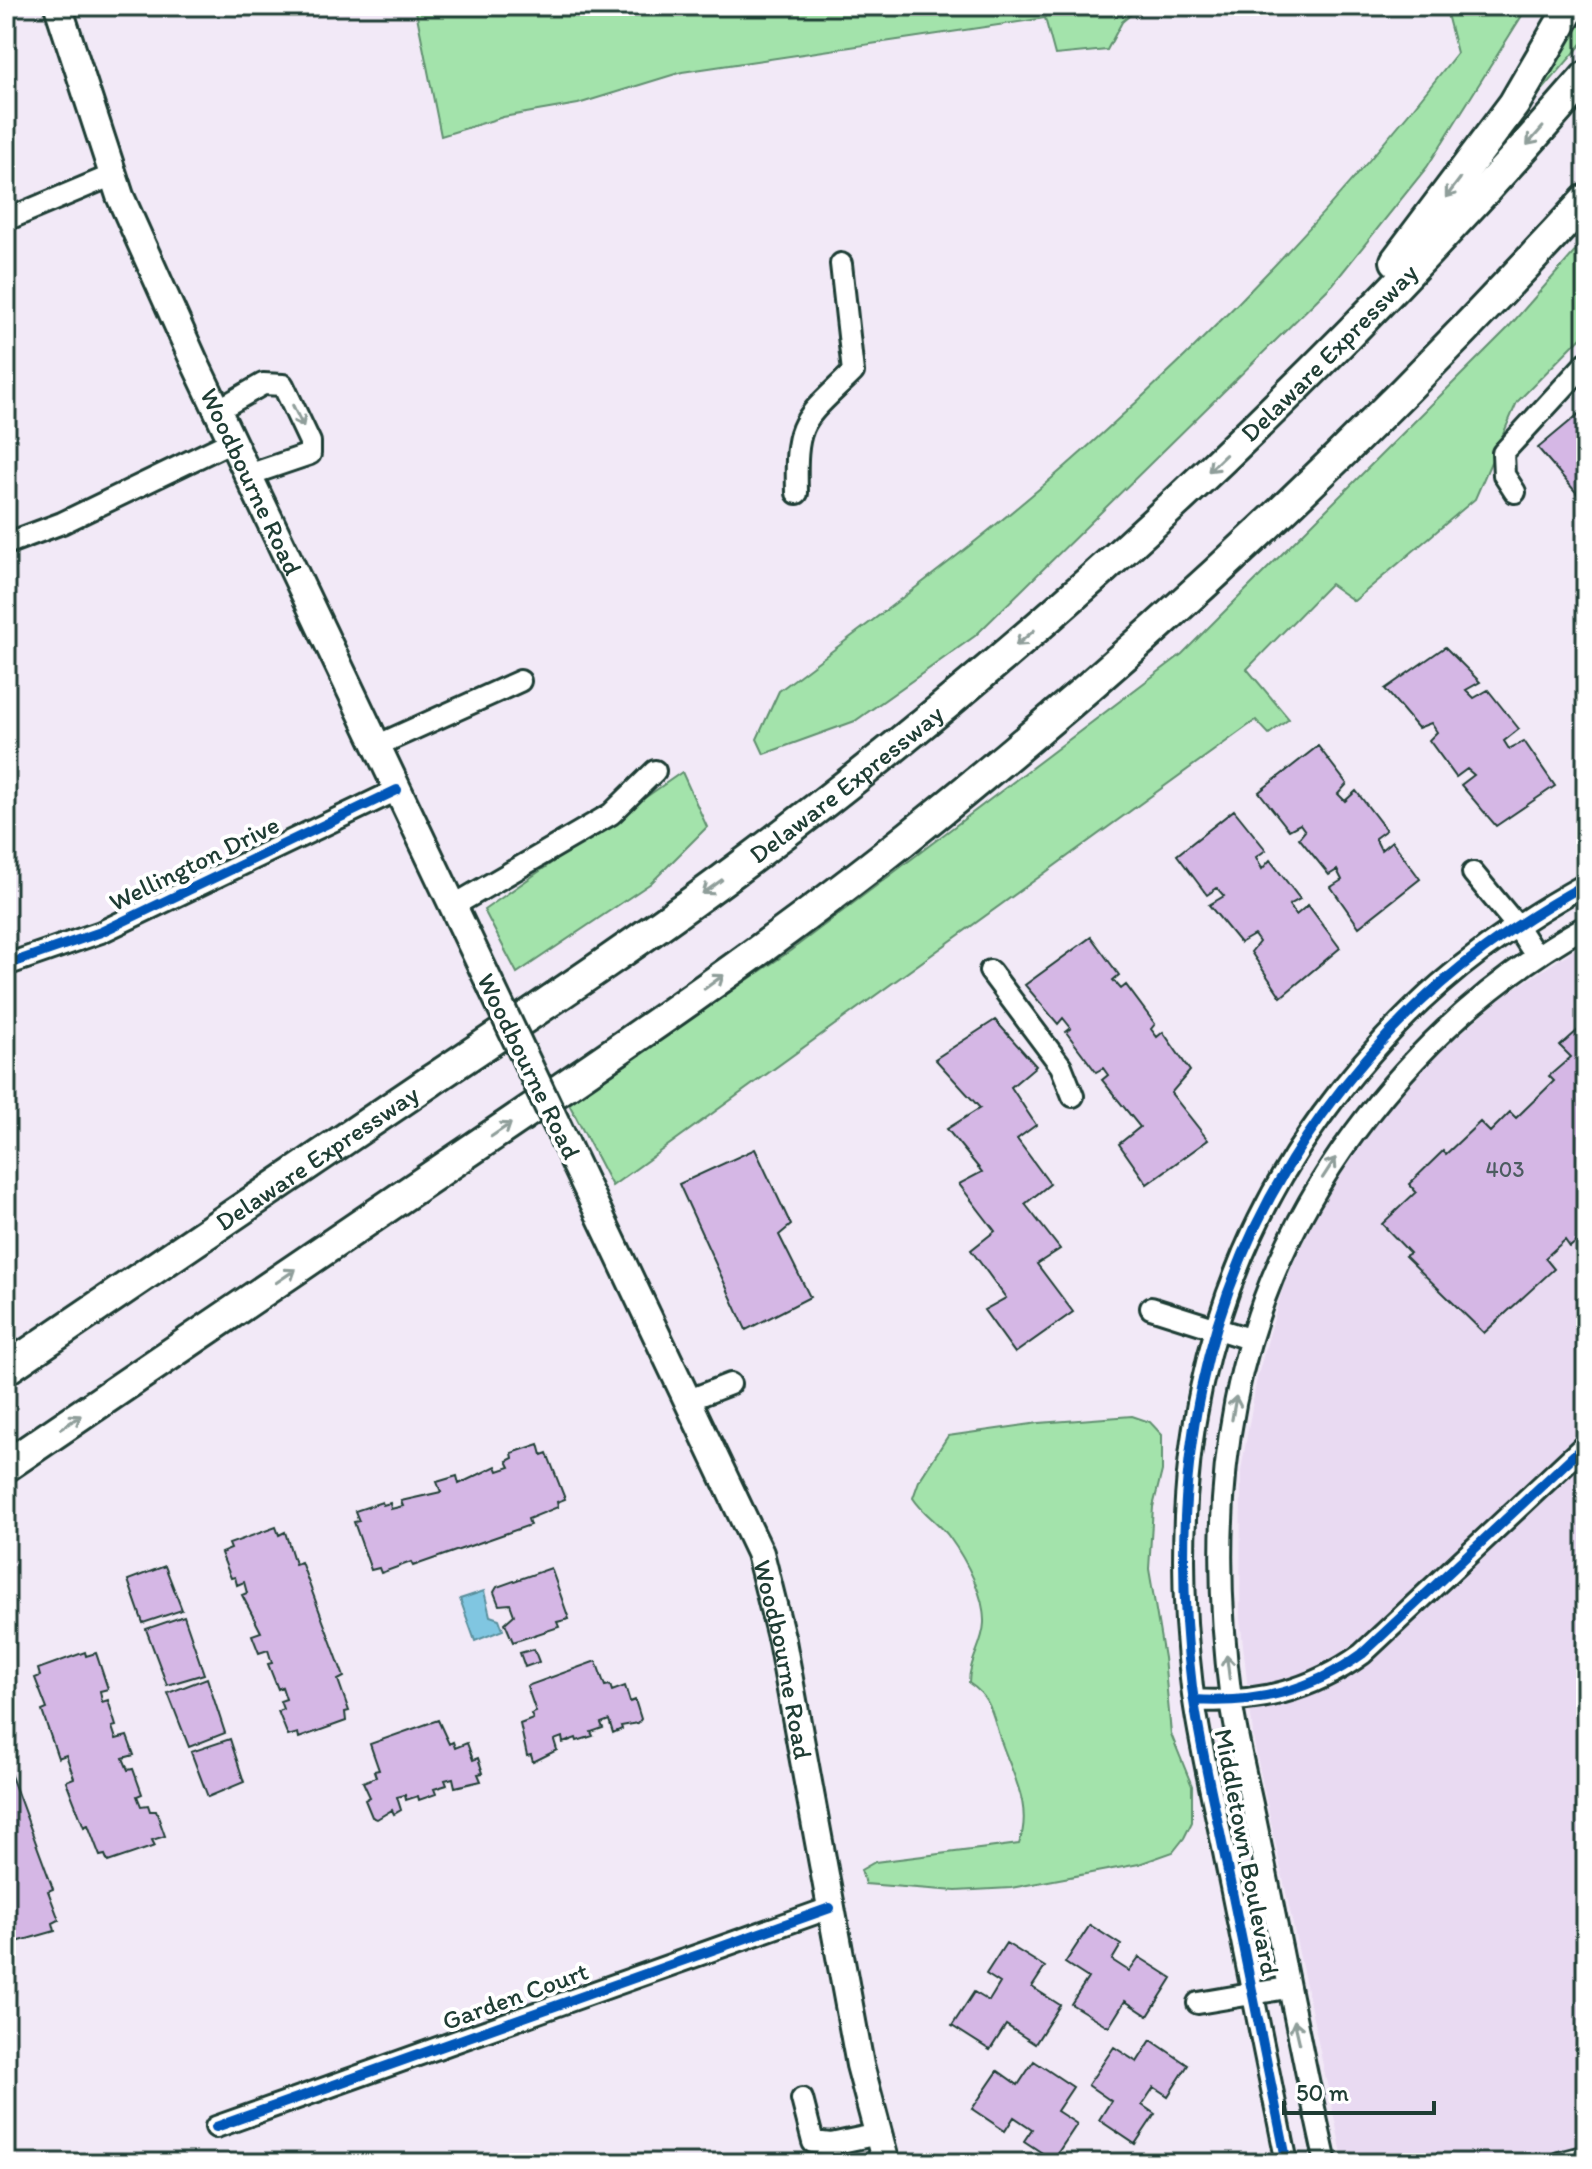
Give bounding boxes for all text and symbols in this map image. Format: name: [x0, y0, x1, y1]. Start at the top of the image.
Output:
one-way arrow: [1526, 125, 1544, 145]
one-way arrow: [1444, 177, 1461, 199]
street label: Delaware Expressway: [1234, 257, 1424, 449]
street label: Woodbourne Road: [193, 383, 309, 580]
one-way arrow: [290, 404, 306, 428]
one-way arrow: [1208, 453, 1228, 472]
one-way arrow: [1015, 628, 1036, 646]
street label: Delaware Expressway: [743, 698, 950, 870]
street label: Wellington Drive: [104, 808, 284, 918]
one-way arrow: [702, 879, 724, 895]
street label: Woodbourne Road: [470, 968, 588, 1164]
one-way arrow: [703, 974, 725, 990]
street label: Delaware Expressway: [209, 1078, 425, 1238]
one-way arrow: [489, 1122, 511, 1138]
house number: 403: [1486, 1156, 1524, 1183]
one-way arrow: [1321, 1158, 1338, 1180]
one-way arrow: [274, 1268, 296, 1284]
one-way arrow: [1227, 1396, 1242, 1421]
one-way arrow: [59, 1414, 81, 1430]
street label: Woodbourne Road: [746, 1556, 819, 1762]
one-way arrow: [1220, 1654, 1235, 1681]
street label: Middletown Boulevard: [1207, 1726, 1287, 1979]
street label: Garden Court: [438, 1955, 593, 2037]
one-way arrow: [1289, 2020, 1304, 2046]
scale bar: [1284, 2065, 1434, 2115]
text: 50 m: [1296, 2078, 1349, 2107]

